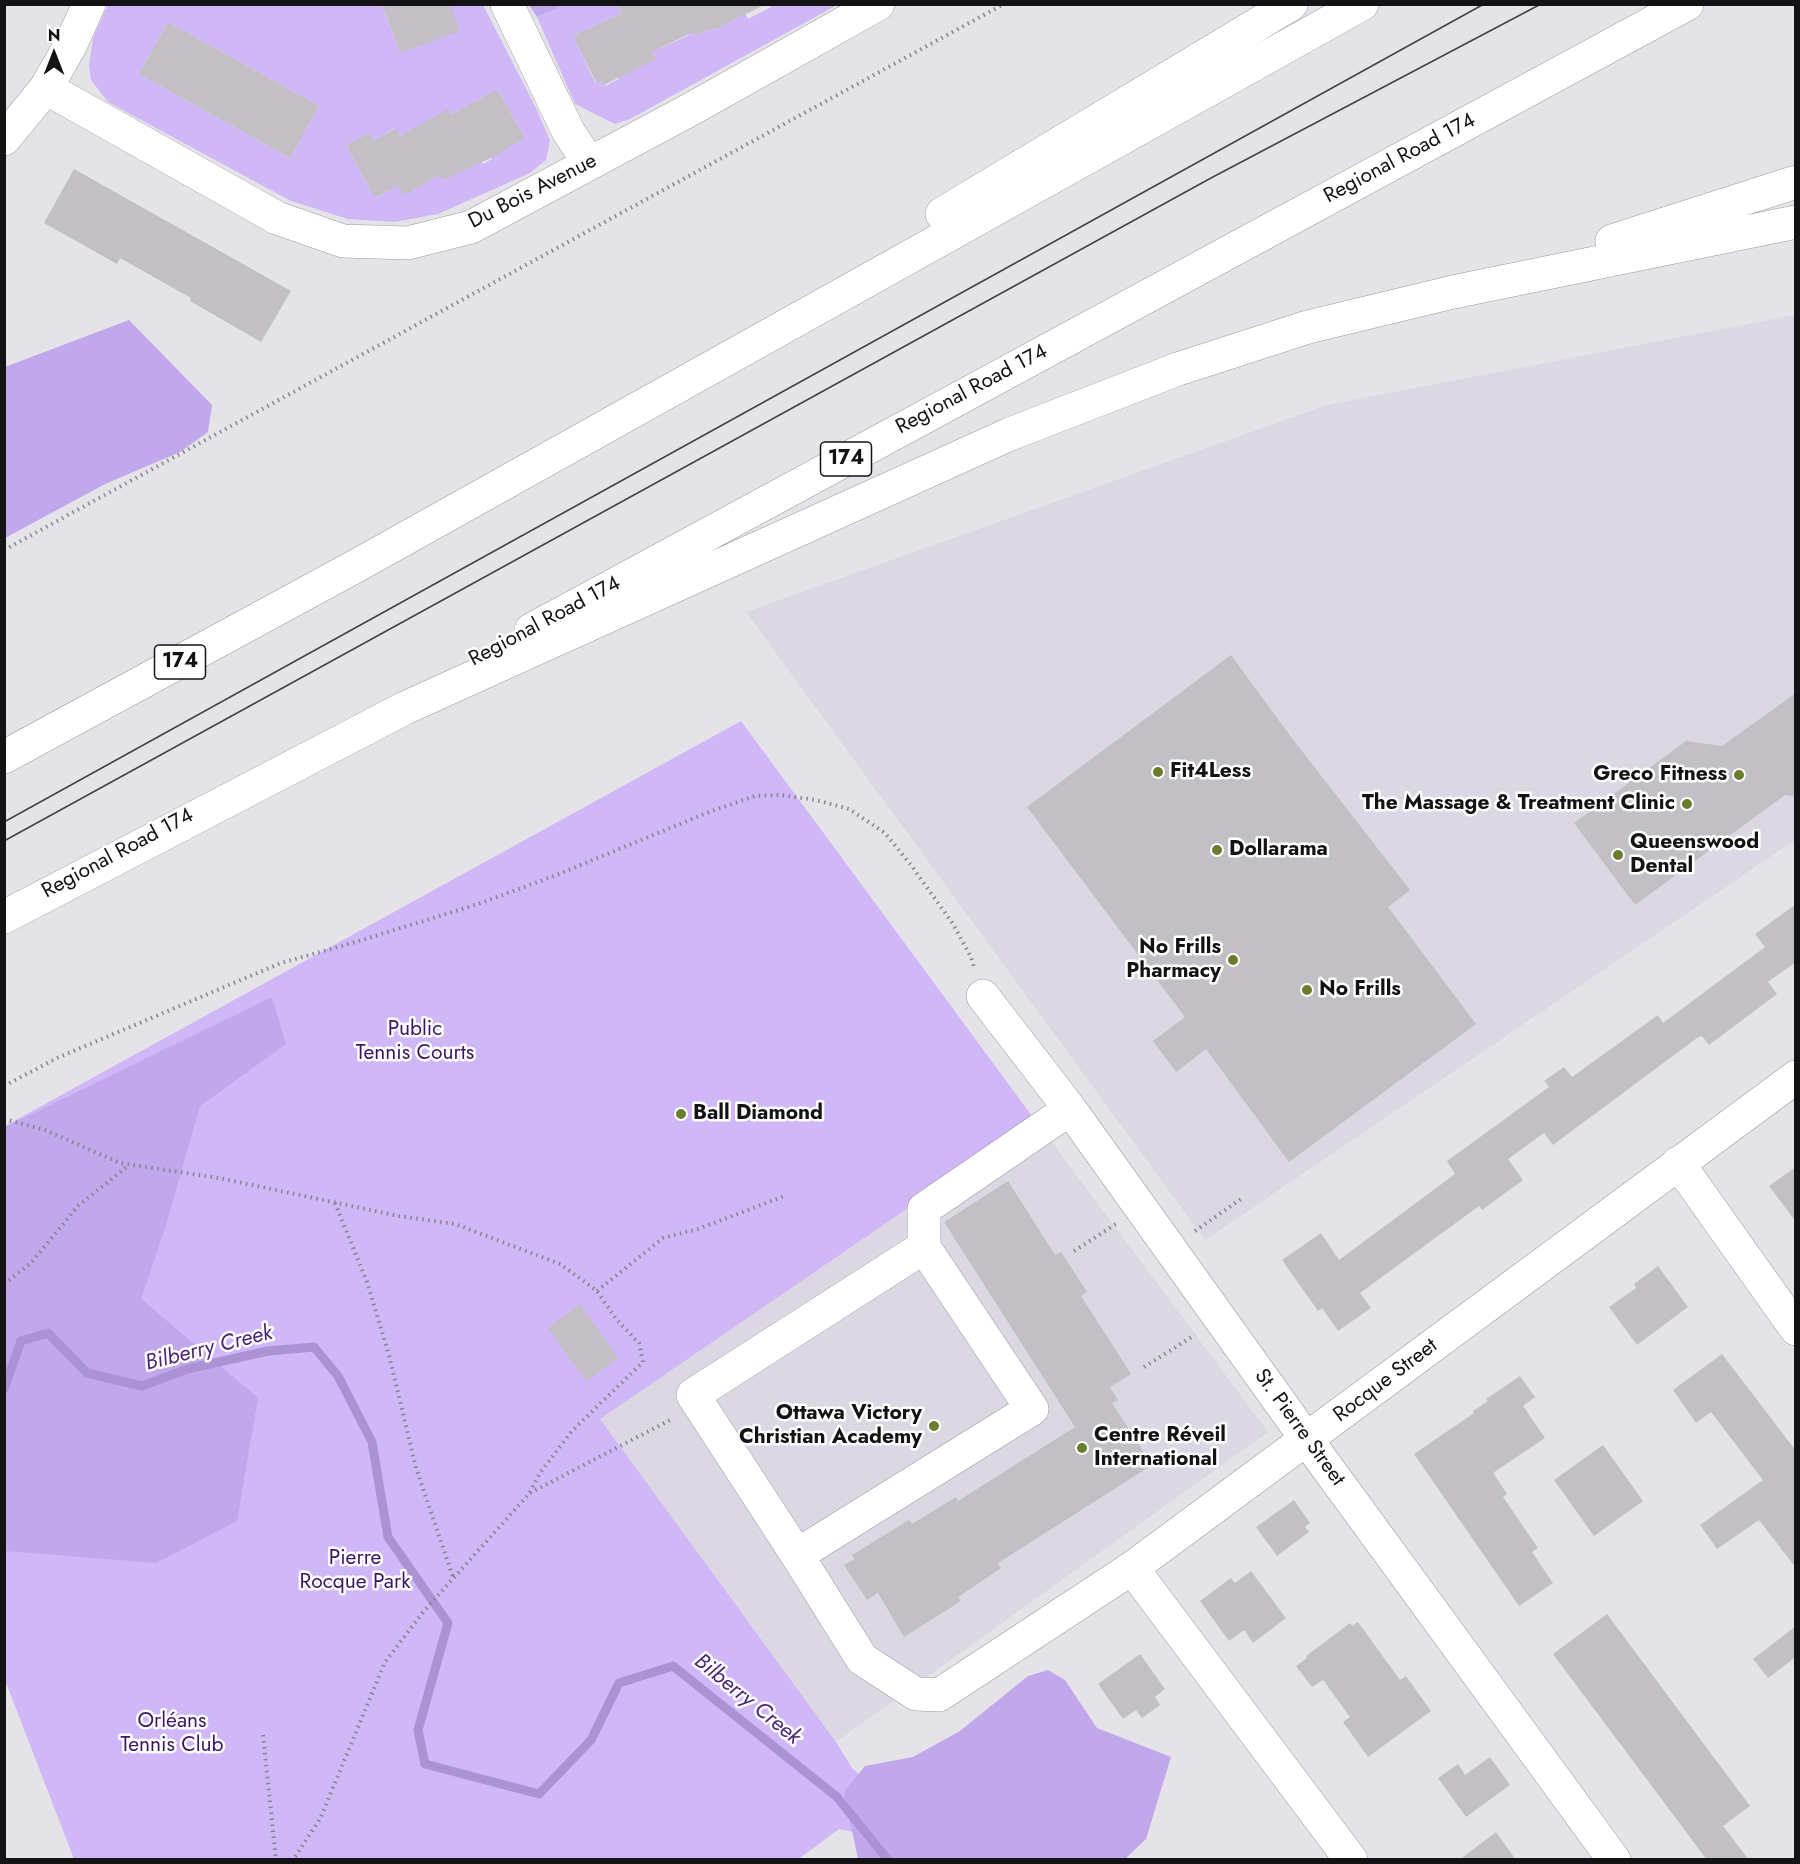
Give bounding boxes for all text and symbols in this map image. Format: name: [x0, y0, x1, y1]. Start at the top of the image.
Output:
north arrow: [24, 24, 84, 84]
text: N: [48, 24, 60, 47]
street label: Regional Road 174: [1320, 108, 1480, 210]
street label: Du Bois Avenue: [465, 149, 601, 235]
street label: Regional Road 174: [892, 339, 1052, 441]
road number: 174: [820, 442, 872, 476]
street label: Regional Road 174: [465, 571, 625, 673]
road number: 174: [154, 645, 206, 679]
place label: Fit4Less: [1170, 759, 1251, 785]
place label: Greco Fitness: [1593, 762, 1727, 788]
marker: Fit4Less: [1151, 765, 1165, 779]
marker: Greco Fitness: [1732, 768, 1746, 782]
place label: The Massage & Treatment Clinic: [1362, 791, 1675, 817]
marker: The Massage & Treatment Clinic: [1680, 797, 1694, 811]
street label: Regional Road 174: [38, 803, 198, 905]
place label: Queenswood Dental: [1630, 830, 1759, 880]
place label: Dollarama: [1229, 837, 1328, 863]
marker: Dollarama: [1210, 843, 1224, 857]
marker: Queenswood Dental: [1611, 848, 1625, 862]
place label: No Frills Pharmacy: [1126, 935, 1221, 985]
marker: No Frills Pharmacy: [1226, 953, 1240, 967]
place label: No Frills: [1319, 977, 1401, 1003]
marker: No Frills: [1300, 983, 1314, 997]
park label: Public Tennis Courts: [356, 1017, 474, 1067]
place label: Ball Diamond: [693, 1101, 823, 1127]
marker: Ball Diamond: [674, 1107, 688, 1121]
water label: Bilberry Creek: [143, 1320, 275, 1378]
street label: Rocque Street: [1329, 1334, 1443, 1428]
street label: St. Pierre Street: [1248, 1365, 1350, 1491]
place label: Ottawa Victory Christian Academy: [739, 1401, 922, 1451]
marker: Ottawa Victory Christian Academy: [927, 1419, 941, 1433]
place label: Centre Réveil International: [1094, 1423, 1226, 1473]
marker: Centre Réveil International: [1075, 1441, 1089, 1455]
park label: Pierre Rocque Park: [300, 1546, 410, 1596]
water label: Bilberry Creek: [688, 1649, 806, 1751]
park label: Orléans Tennis Club: [121, 1709, 223, 1759]

